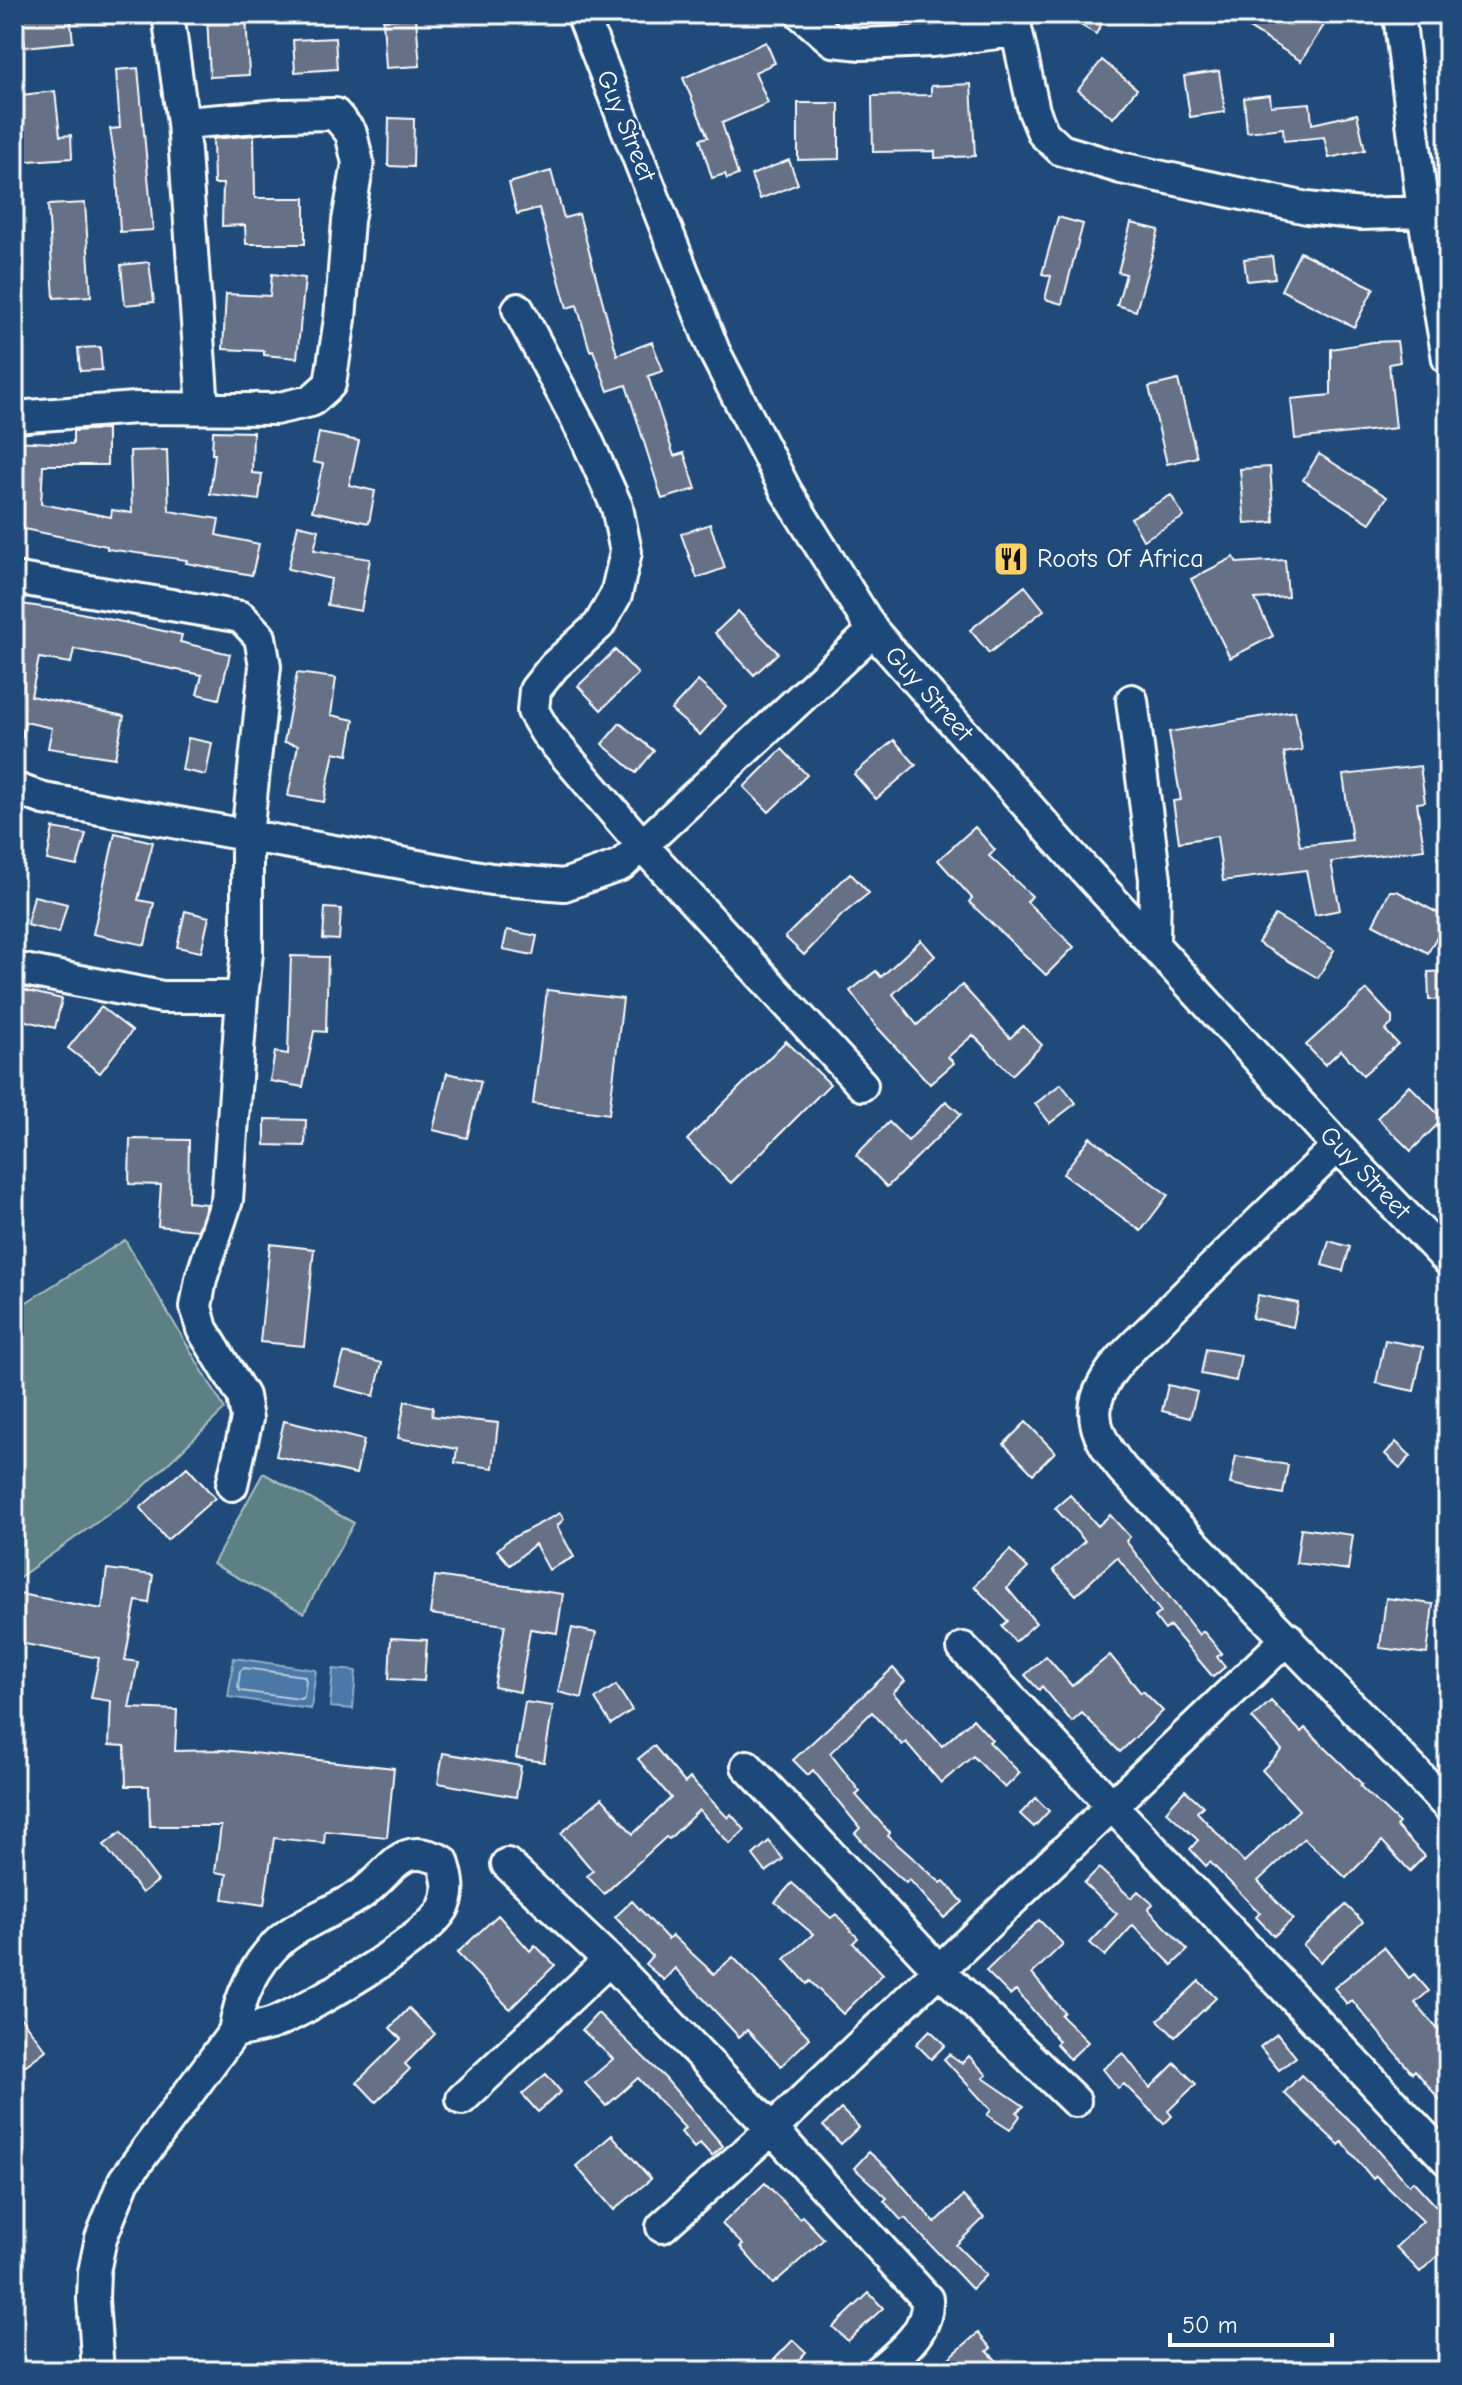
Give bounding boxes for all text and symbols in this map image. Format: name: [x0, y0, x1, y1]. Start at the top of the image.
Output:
street label: Guy Street: [590, 66, 662, 187]
restaurant icon: Roots Of Africa: [992, 540, 1030, 578]
place label: Roots Of Africa: [1037, 544, 1204, 574]
street label: Guy Street: [879, 640, 980, 749]
street label: Guy Street: [1313, 1120, 1418, 1227]
scale bar: [1170, 2297, 1332, 2347]
text: 50 m: [1182, 2311, 1238, 2339]

